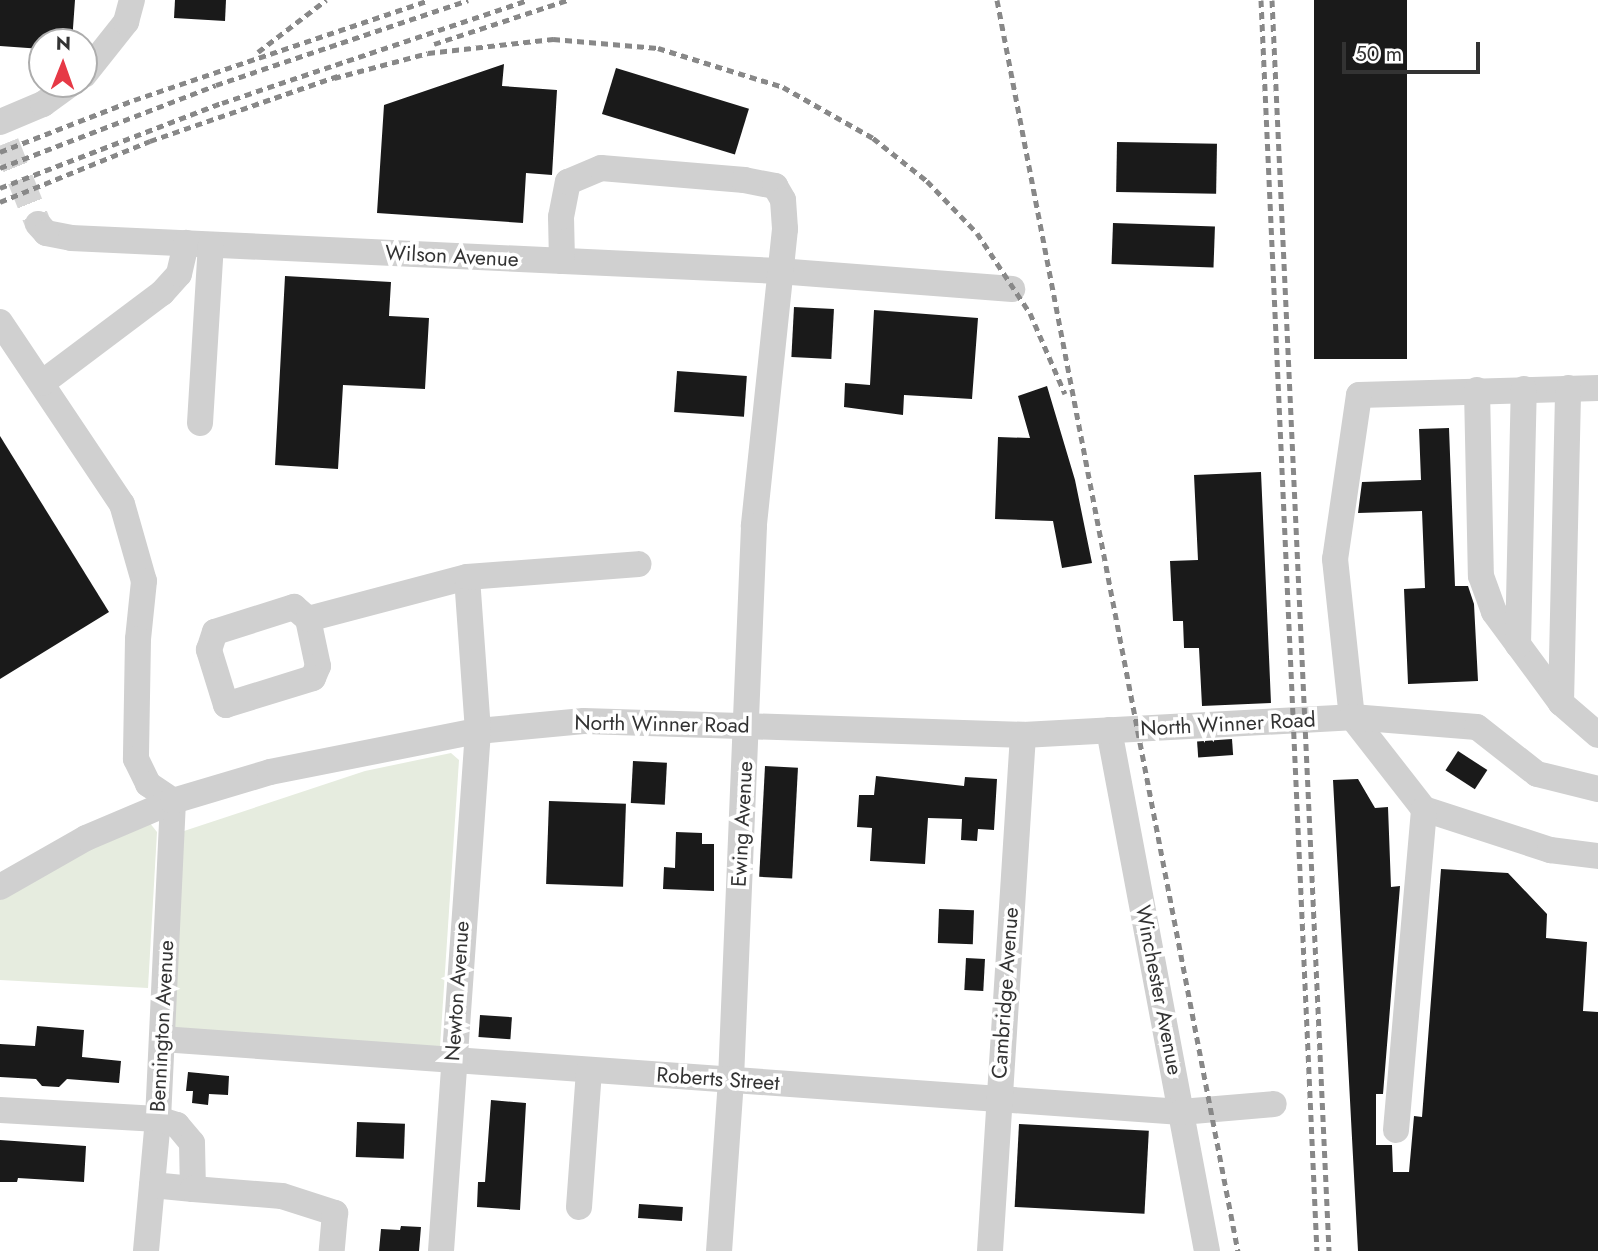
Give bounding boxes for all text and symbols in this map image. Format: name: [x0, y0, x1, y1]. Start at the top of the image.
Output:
north arrow: [28, 28, 98, 98]
scale bar: [1346, 28, 1484, 72]
text: N: [56, 30, 71, 57]
text: 50 m: [1355, 39, 1402, 69]
street label: Wilson Avenue: [385, 240, 519, 272]
street label: North Winner Road: [1140, 707, 1316, 741]
street label: North Winner Road: [574, 710, 750, 738]
street label: Ewing Avenue: [726, 760, 758, 888]
street label: Winchester Avenue: [1130, 903, 1188, 1077]
street label: Cambridge Avenue: [986, 906, 1024, 1080]
street label: Newton Avenue: [440, 920, 474, 1062]
street label: Bennington Avenue: [145, 939, 179, 1113]
street label: Roberts Street: [656, 1062, 780, 1096]

